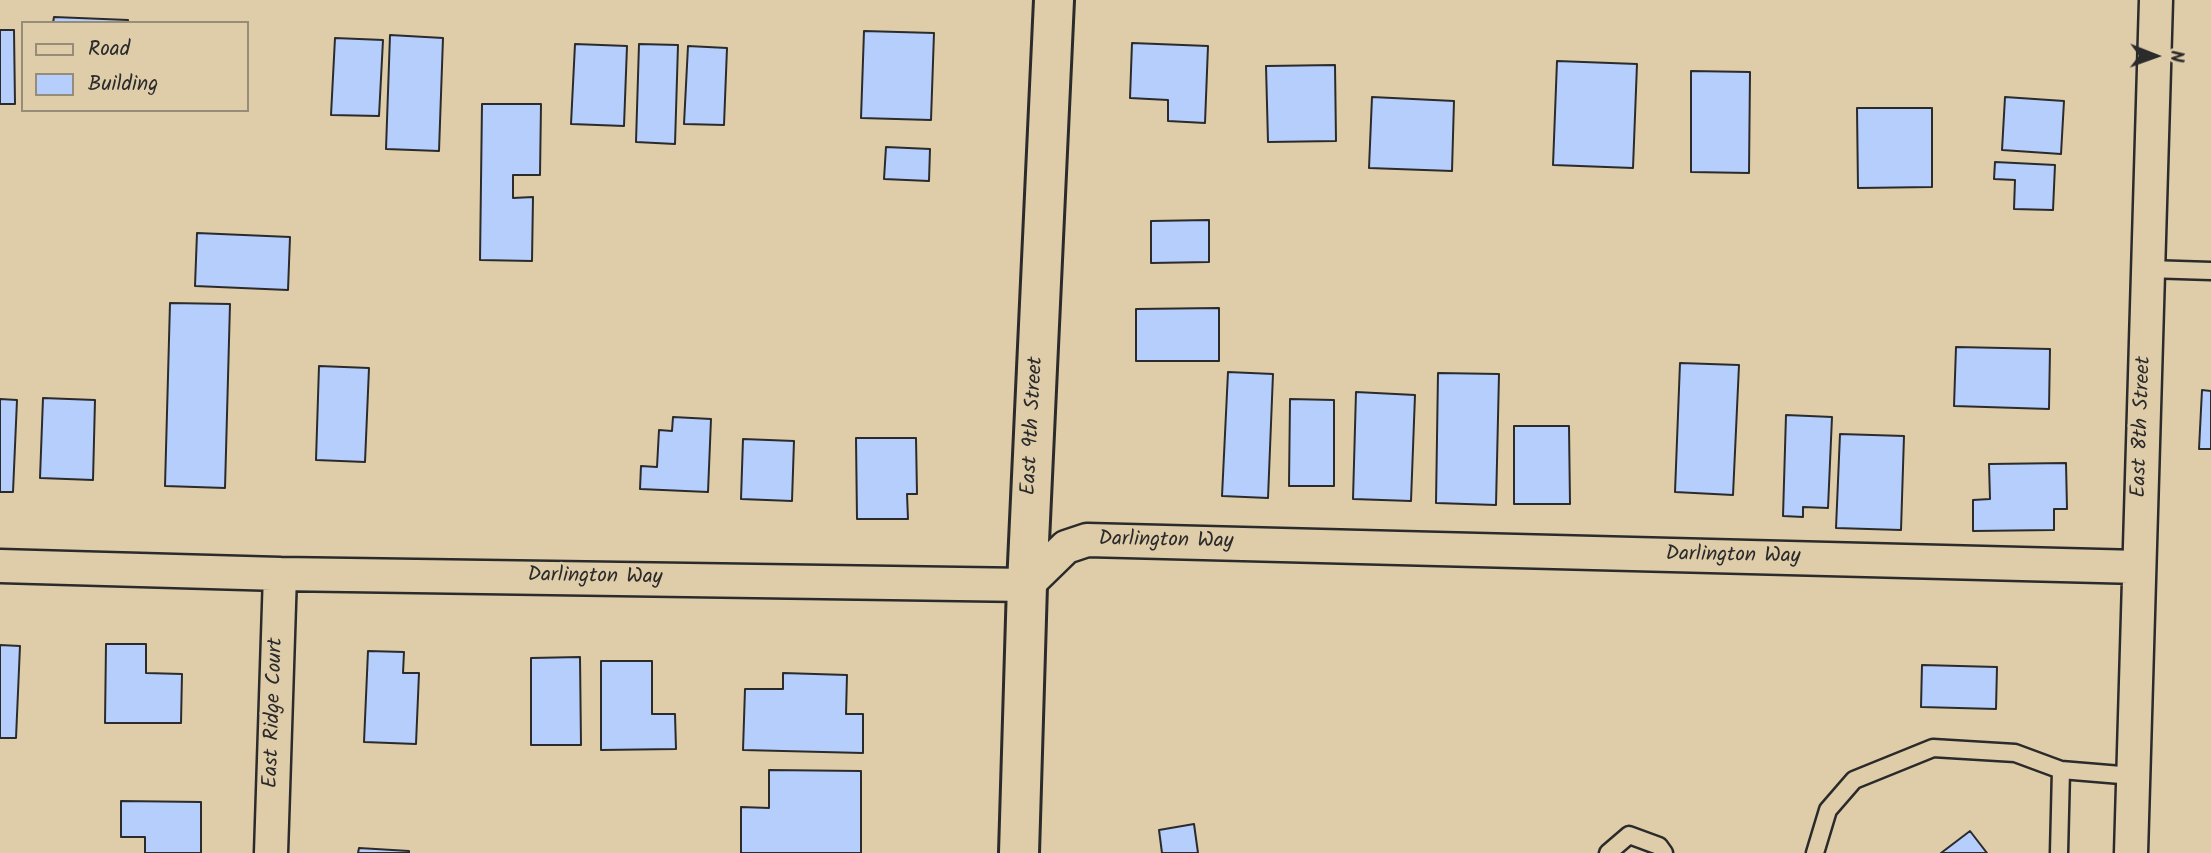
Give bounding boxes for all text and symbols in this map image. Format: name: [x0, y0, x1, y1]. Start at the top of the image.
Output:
legend: [21, 21, 248, 112]
north arrow: [2120, 21, 2190, 91]
text: Road: [88, 33, 130, 66]
text: N: [2161, 50, 2191, 63]
text: Building: [88, 68, 158, 101]
street label: East 9th Street: [1018, 356, 1050, 496]
street label: East 8th Street: [2128, 356, 2158, 498]
street label: Darlington Way: [1098, 528, 1234, 556]
street label: Darlington Way: [1665, 543, 1801, 571]
street label: Darlington Way: [527, 564, 663, 592]
street label: East Ridge Court: [260, 637, 290, 789]

